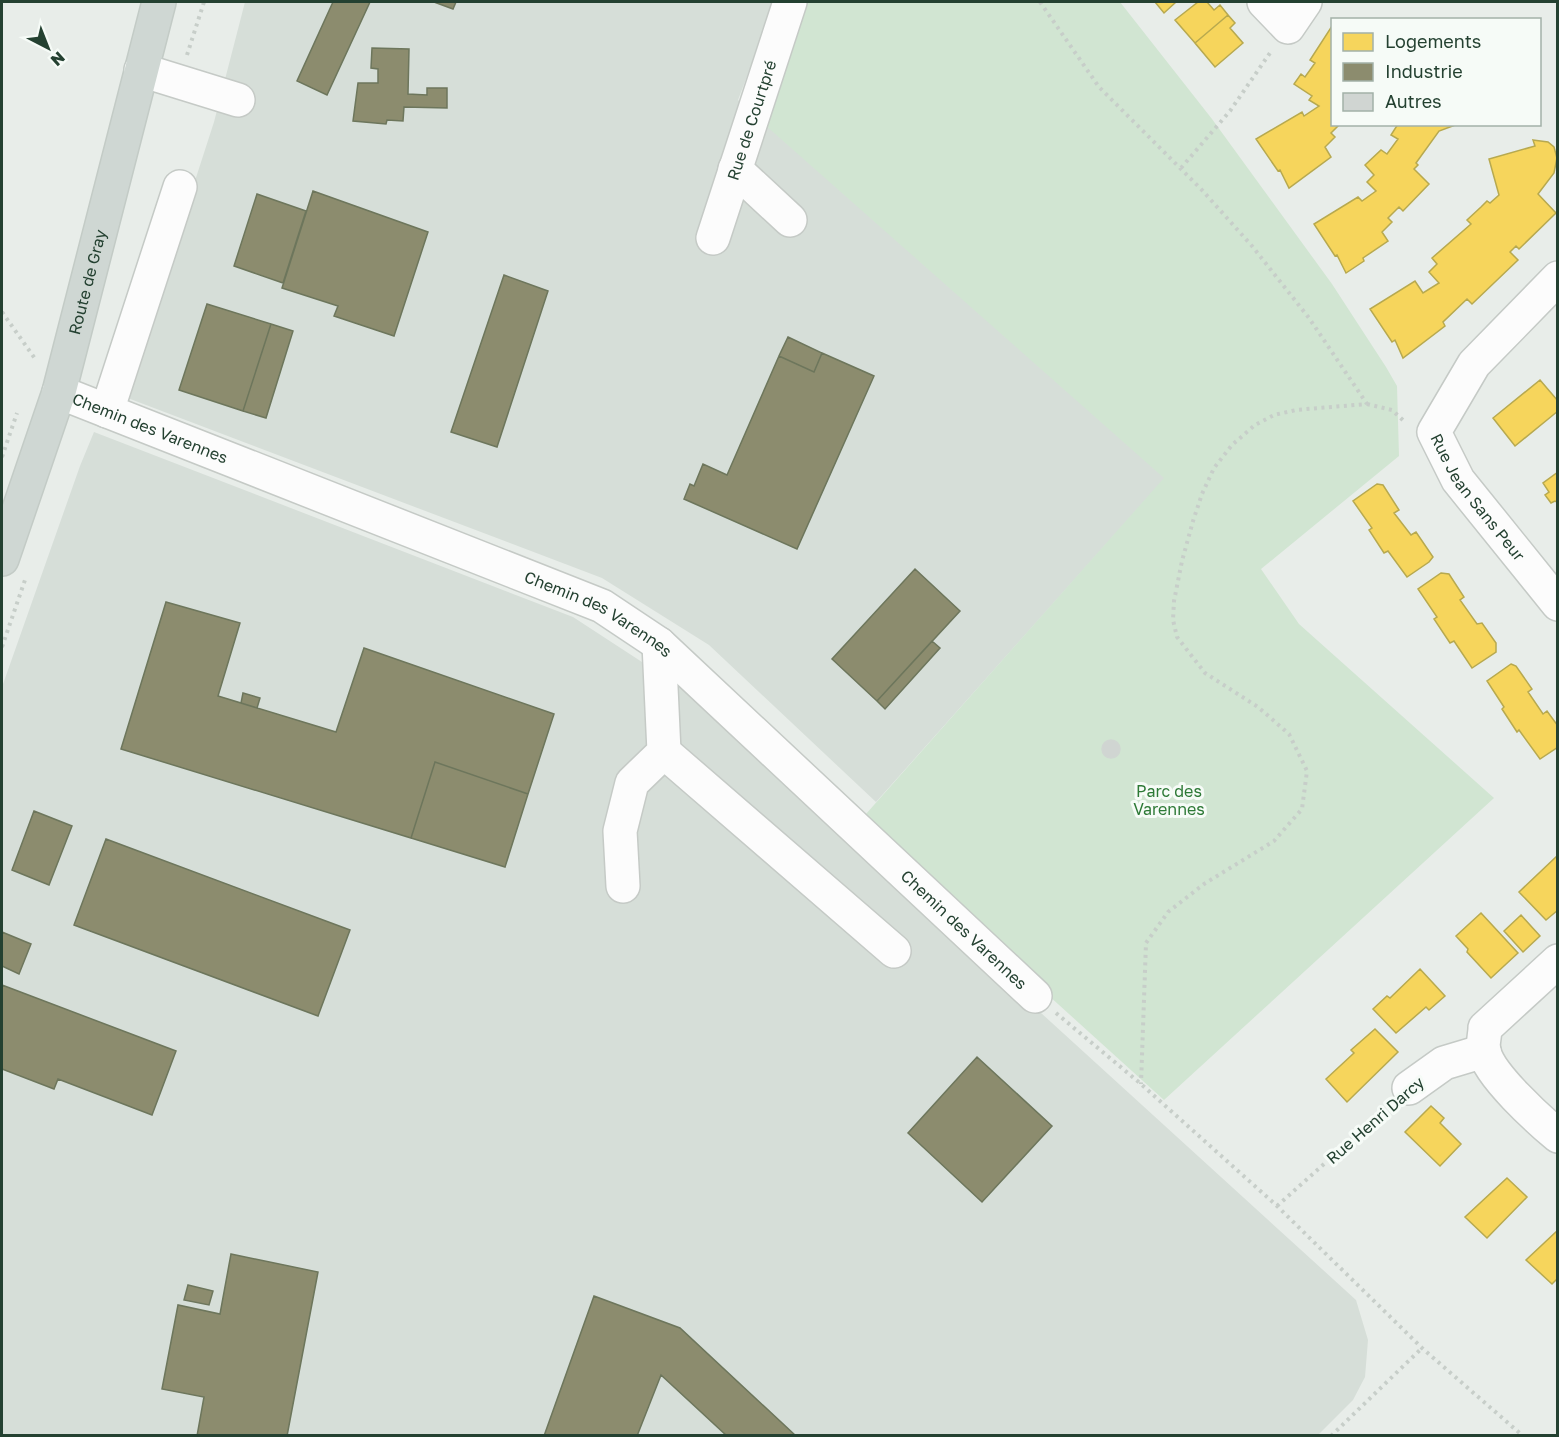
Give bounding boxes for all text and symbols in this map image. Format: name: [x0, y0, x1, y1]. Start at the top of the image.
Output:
north arrow: [18, 18, 78, 78]
legend: [1331, 18, 1541, 126]
text: Logements: [1385, 30, 1481, 52]
text: N: [47, 48, 69, 71]
street label: Rue de Courtpré: [723, 58, 780, 183]
text: Industrie: [1385, 60, 1463, 82]
text: Autres: [1385, 90, 1442, 112]
street label: Route de Gray: [64, 227, 110, 337]
street label: Chemin des Varennes: [69, 388, 231, 468]
street label: Rue Jean Sans Peur: [1426, 430, 1529, 565]
street label: Chemin des Varennes: [522, 566, 677, 661]
park label: Parc des Varennes: [1133, 781, 1205, 819]
street label: Chemin des Varennes: [897, 866, 1031, 993]
street label: Rue Henri Darcy: [1322, 1072, 1428, 1168]

